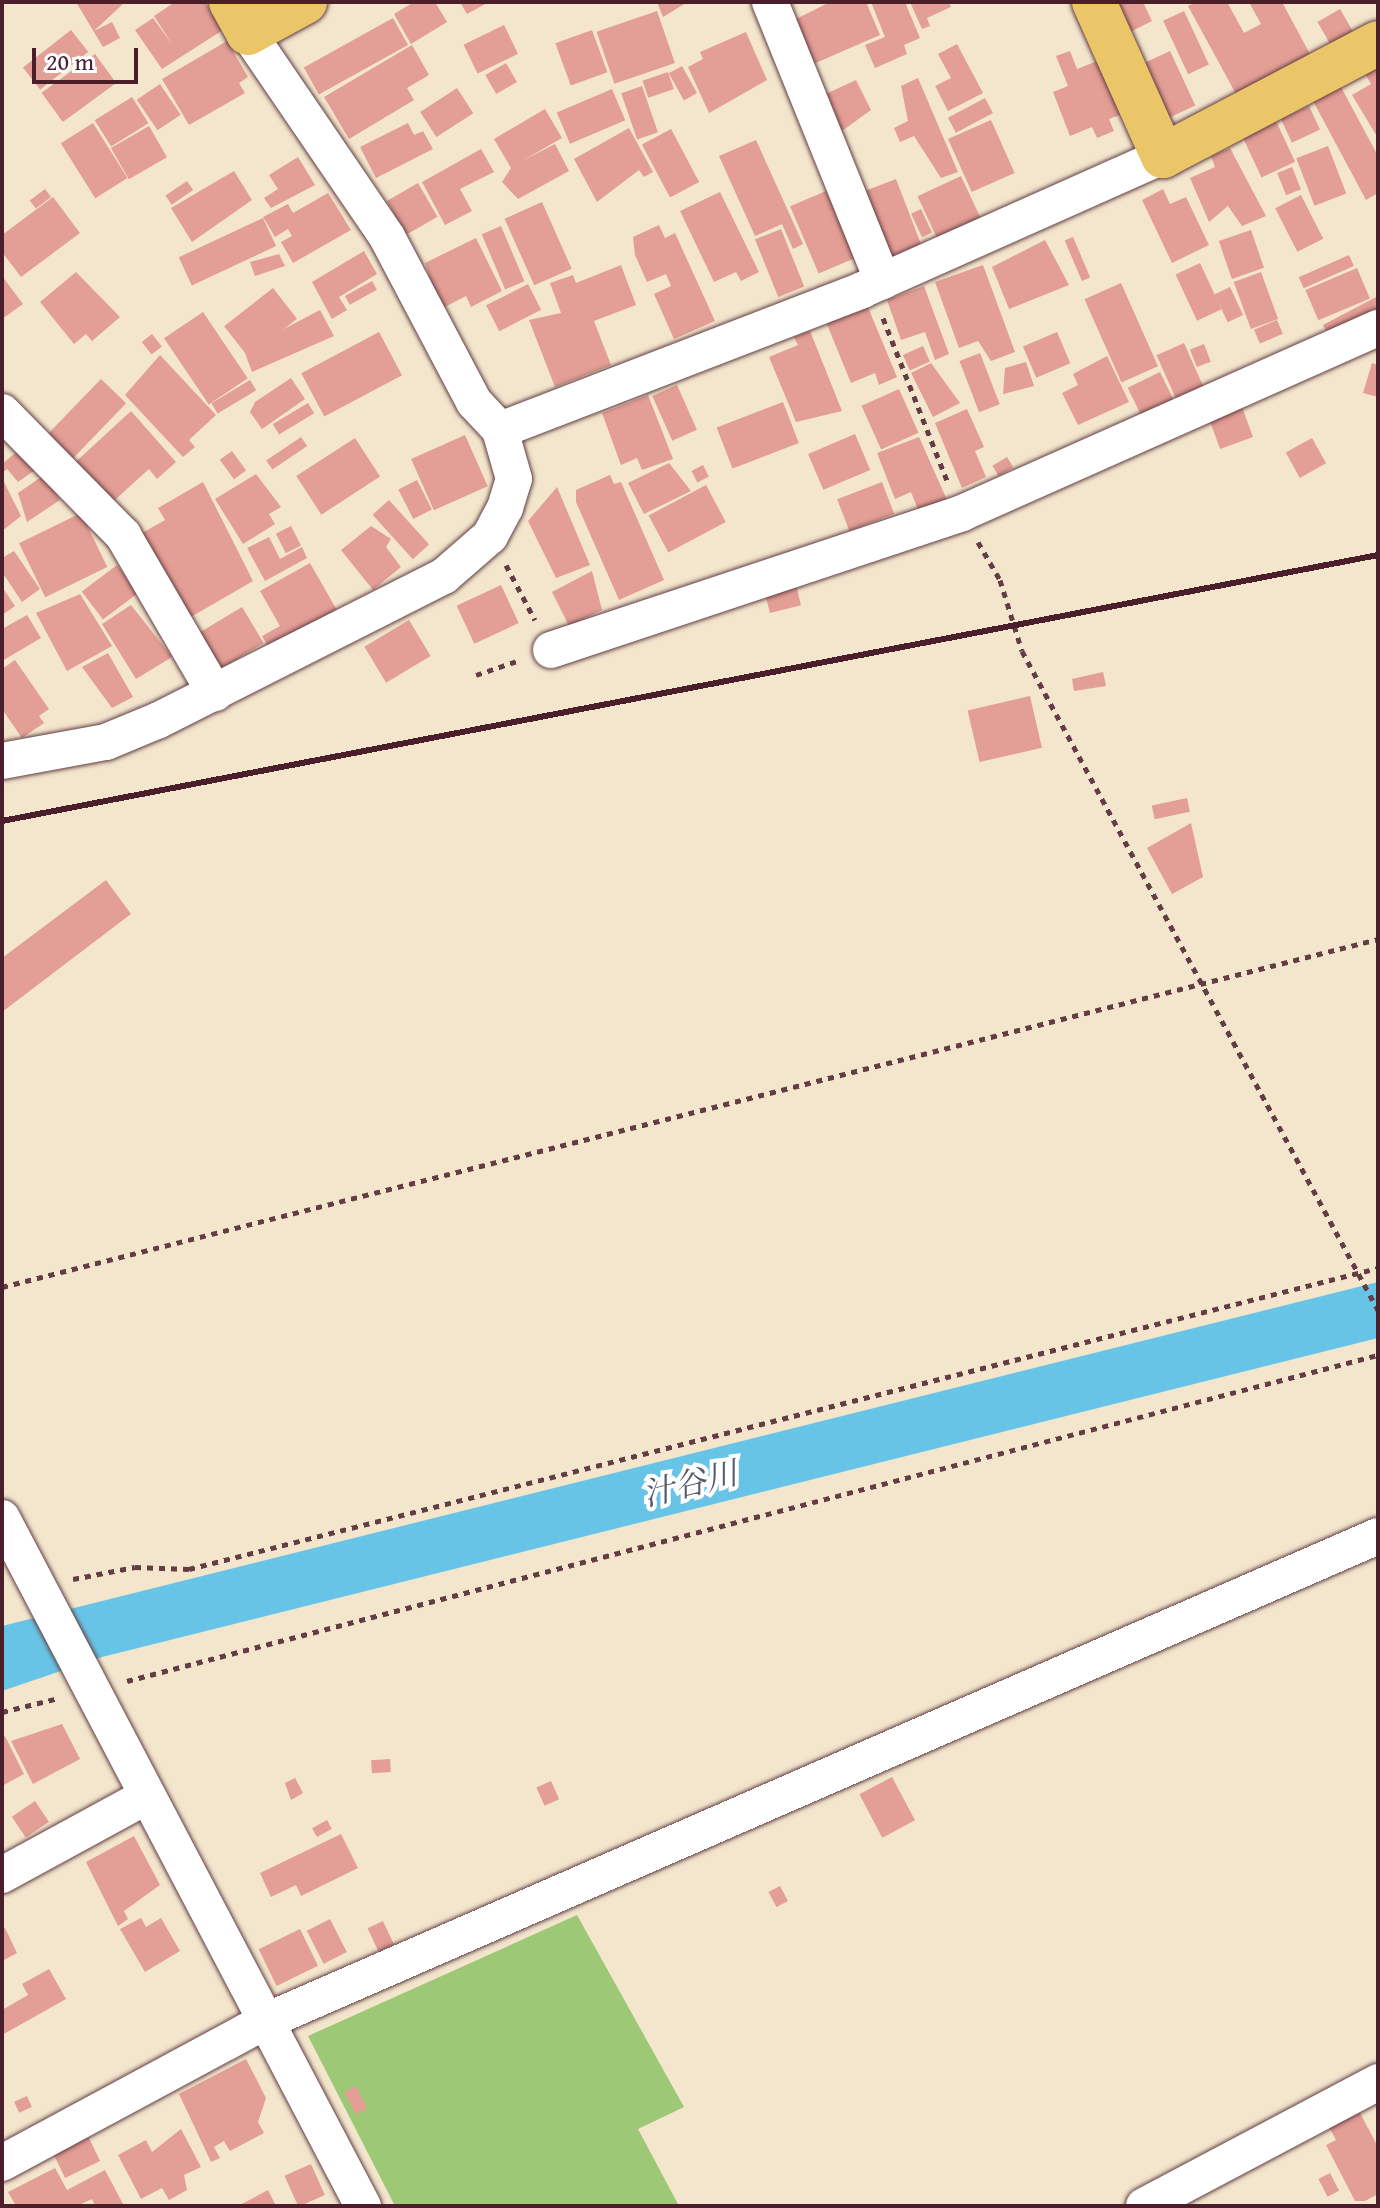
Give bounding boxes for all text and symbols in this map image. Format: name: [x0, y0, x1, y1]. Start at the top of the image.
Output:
scale bar: [36, 32, 142, 82]
text: 20 m: [46, 44, 94, 79]
water label: 汁谷川: [639, 1454, 741, 1514]

